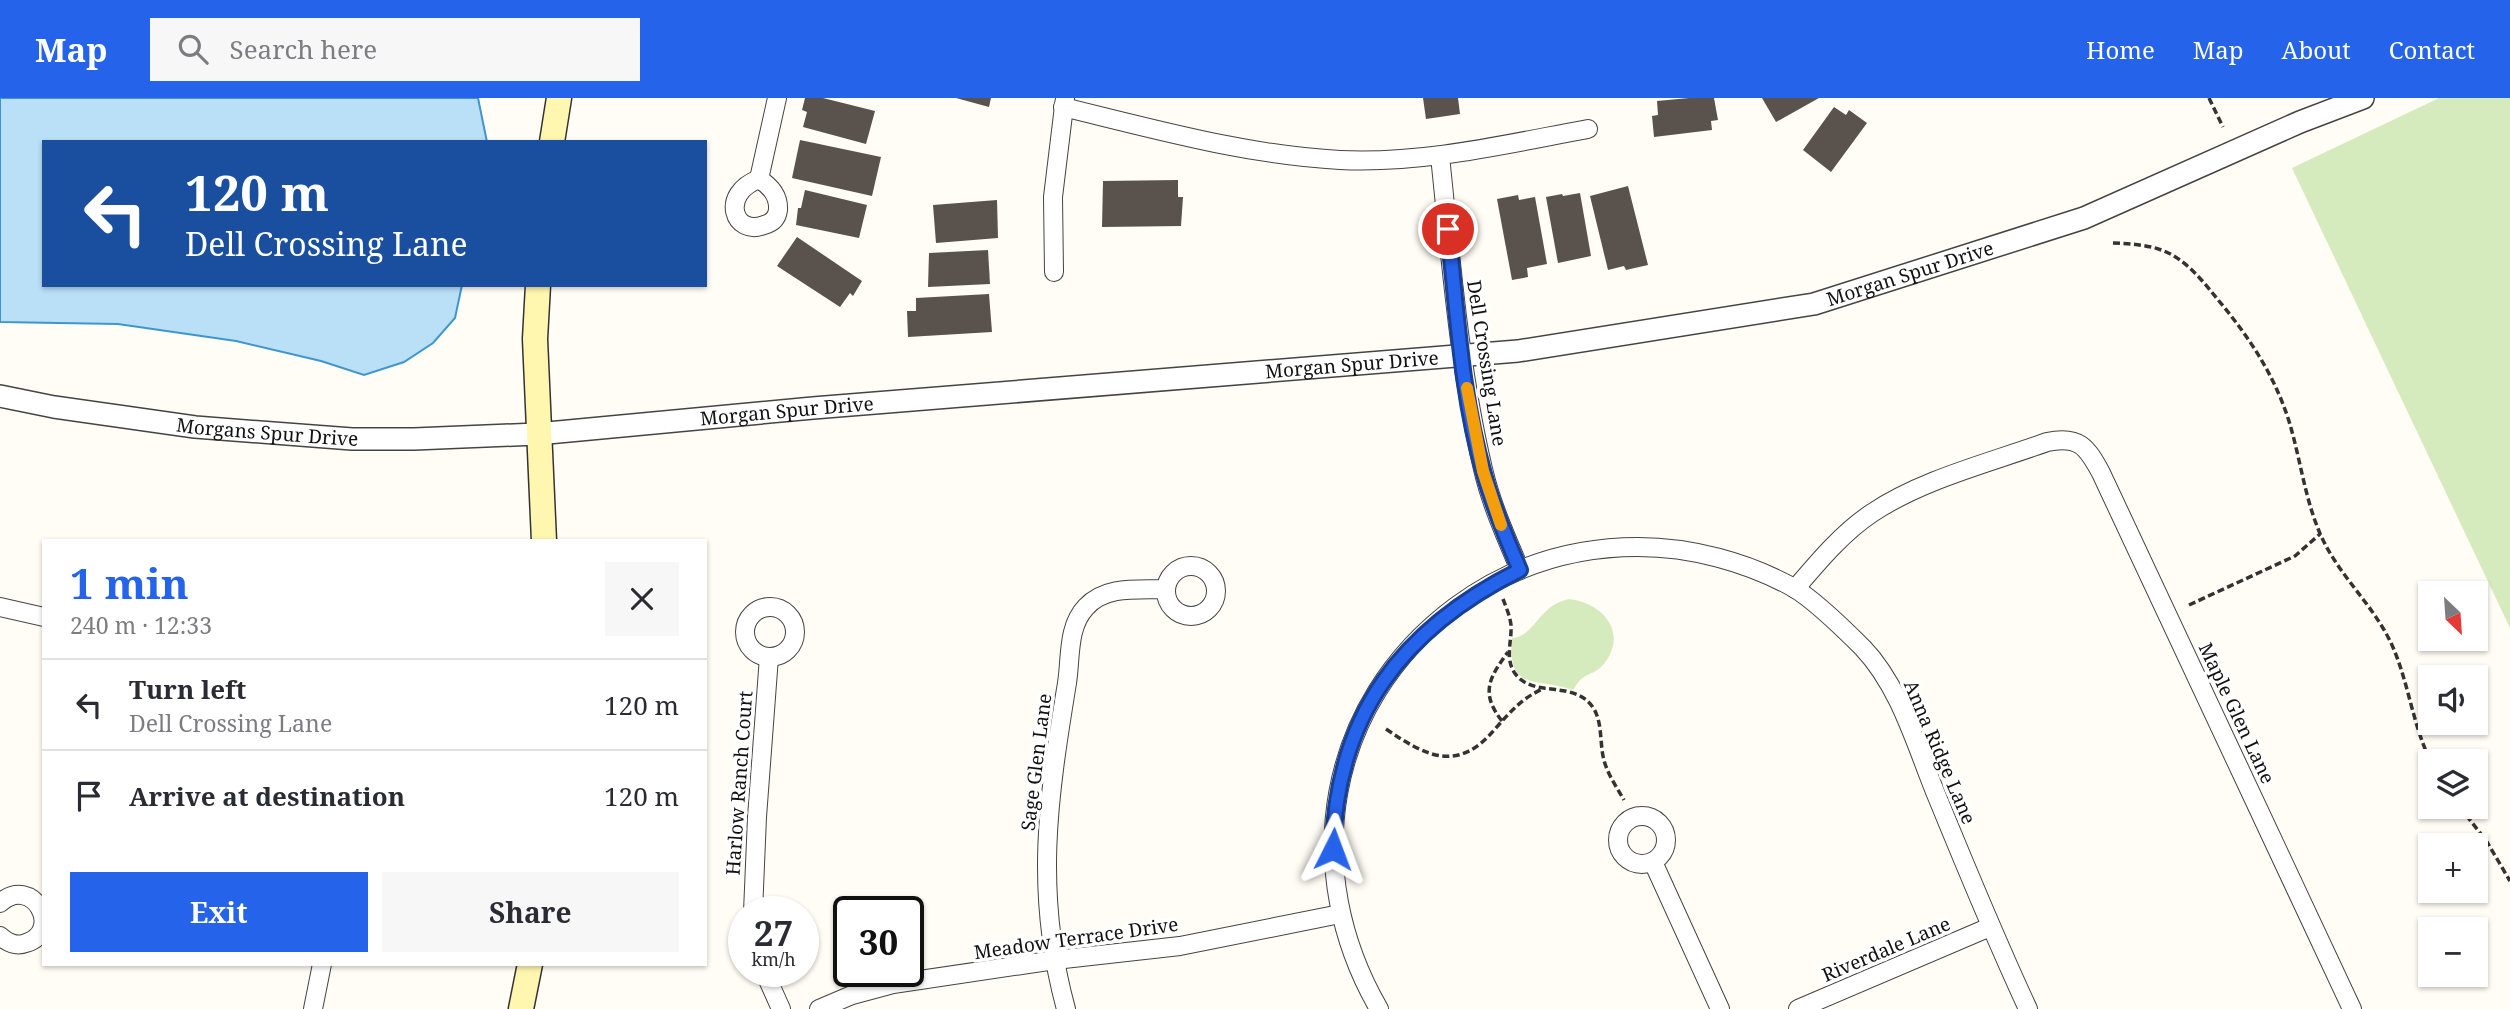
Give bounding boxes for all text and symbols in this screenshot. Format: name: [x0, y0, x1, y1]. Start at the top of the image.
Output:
search box: [150, 18, 640, 81]
text: Map: [35, 27, 108, 72]
icon: search: [174, 30, 212, 68]
text: Search here: [230, 31, 377, 67]
text: Home: [2086, 33, 2155, 66]
text: Map: [2193, 33, 2244, 66]
text: About: [2282, 33, 2351, 66]
text: Contact: [2389, 33, 2475, 66]
text: 120 m: [185, 159, 329, 225]
icon: left: [70, 168, 161, 259]
pin: [1418, 199, 1478, 259]
icon: arrive: [1429, 210, 1467, 248]
text: Dell Crossing Lane: [185, 222, 468, 265]
street label: Morgan Spur Drive: [1823, 235, 1997, 312]
street label: Dell Crossing Lane: [1461, 278, 1513, 448]
street label: Morgan Spur Drive: [1264, 344, 1440, 384]
street label: Morgan Spur Drive: [699, 390, 875, 432]
street label: Morgans Spur Drive: [175, 411, 358, 452]
text: 1 min: [70, 554, 189, 611]
button: close: [605, 562, 679, 636]
north arrow: [2418, 581, 2488, 651]
map controls: [2418, 581, 2488, 987]
text: 240 m · 12:33: [70, 609, 212, 641]
street label: Maple Glen Lane: [2193, 638, 2281, 788]
button: sound: [2418, 665, 2488, 735]
text: Turn left: [129, 671, 246, 707]
street label: Anna Ridge Lane: [1898, 676, 1982, 828]
icon: left: [70, 686, 108, 724]
text: 120 m: [604, 687, 679, 723]
street label: Harlow Ranch Court: [720, 690, 758, 876]
street label: Sage Glen Lane: [1015, 692, 1057, 832]
text: Dell Crossing Lane: [129, 707, 332, 739]
button: layers: [2418, 749, 2488, 819]
icon: arrive: [70, 777, 108, 815]
text: Arrive at destination: [129, 778, 405, 814]
text: 120 m: [604, 778, 679, 814]
position arrow: [1296, 812, 1370, 886]
button: +: [2418, 833, 2488, 903]
button: Exit: [70, 872, 368, 952]
button: Share: [382, 872, 679, 952]
speed limit sign: 30: [833, 896, 924, 987]
text: 27: [754, 909, 793, 956]
street label: Riverdale Lane: [1818, 910, 1954, 988]
street label: Meadow Terrace Drive: [972, 911, 1180, 965]
button: −: [2418, 917, 2488, 987]
text: km/h: [751, 947, 796, 971]

